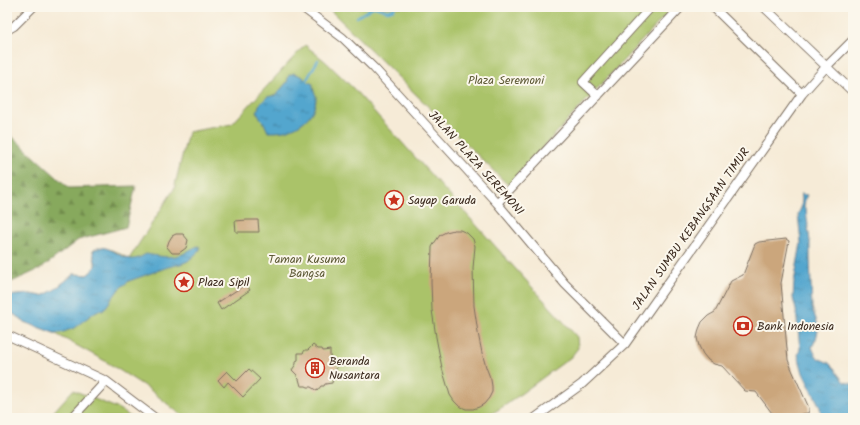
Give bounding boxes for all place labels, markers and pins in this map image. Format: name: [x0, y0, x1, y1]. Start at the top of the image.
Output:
place icon: Sayap Garuda: [383, 189, 405, 211]
place label: Sayap Garuda: [408, 191, 476, 210]
place icon: Plaza Sipil: [173, 271, 195, 293]
place label: Plaza Sipil: [198, 273, 250, 292]
bank icon: Bank Indonesia: [732, 315, 754, 337]
place label: Bank Indonesia: [757, 317, 834, 336]
place label: Beranda Nusantara: [329, 352, 380, 385]
building icon: Beranda Nusantara: [304, 357, 326, 379]

